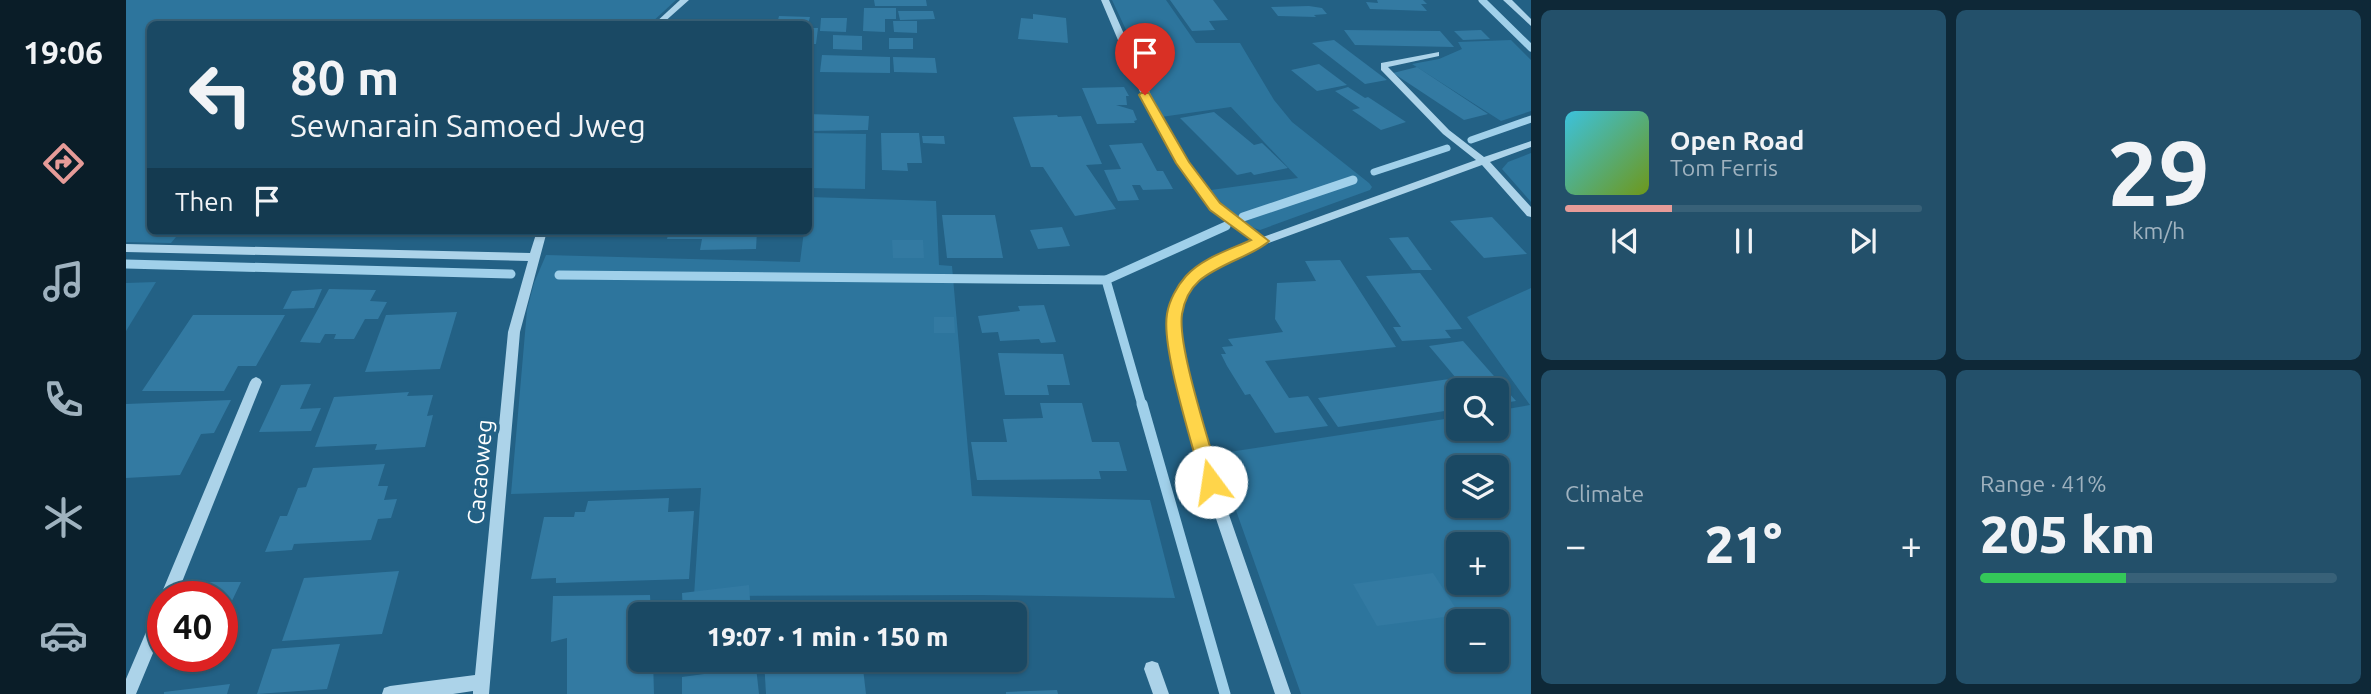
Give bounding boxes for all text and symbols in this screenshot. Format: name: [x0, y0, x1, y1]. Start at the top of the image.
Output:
pin: [1115, 23, 1175, 95]
text: 19:06: [23, 34, 103, 70]
icon: arrive: [1126, 34, 1164, 72]
icon: left: [175, 49, 266, 140]
text: 80 m: [290, 49, 399, 104]
text: Sewnarain Samoed Jweg: [290, 107, 646, 143]
text: 29: [2107, 121, 2210, 223]
text: Open Road: [1670, 126, 1804, 155]
icon: directions: [39, 139, 88, 188]
text: Tom Ferris: [1670, 155, 1778, 180]
icon: arrive: [248, 182, 286, 220]
text: Then: [175, 187, 234, 216]
text: km/h: [2132, 218, 2185, 243]
icon: previous: [1606, 222, 1644, 260]
icon: pause: [1725, 222, 1763, 260]
icon: next: [1844, 222, 1882, 260]
icon: music: [39, 257, 88, 306]
icon: phone: [39, 375, 88, 424]
map controls: [1446, 378, 1509, 672]
button: search: [1446, 378, 1509, 441]
street label: Cacaoweg: [462, 418, 497, 526]
position arrow: [1174, 445, 1248, 519]
button: layers: [1446, 455, 1509, 518]
text: Range · 41%: [1980, 471, 2107, 496]
text: Climate: [1565, 481, 1644, 506]
icon: climate: [39, 493, 88, 542]
text: 205 km: [1980, 505, 2155, 563]
text: 21°: [1705, 515, 1782, 573]
text: −: [1565, 524, 1586, 566]
text: +: [1901, 524, 1922, 566]
button: +: [1446, 532, 1509, 595]
speed limit sign: 40: [147, 581, 238, 672]
button: −: [1446, 609, 1509, 672]
icon: car: [39, 611, 88, 660]
text: 19:07 · 1 min · 150 m: [707, 622, 948, 651]

